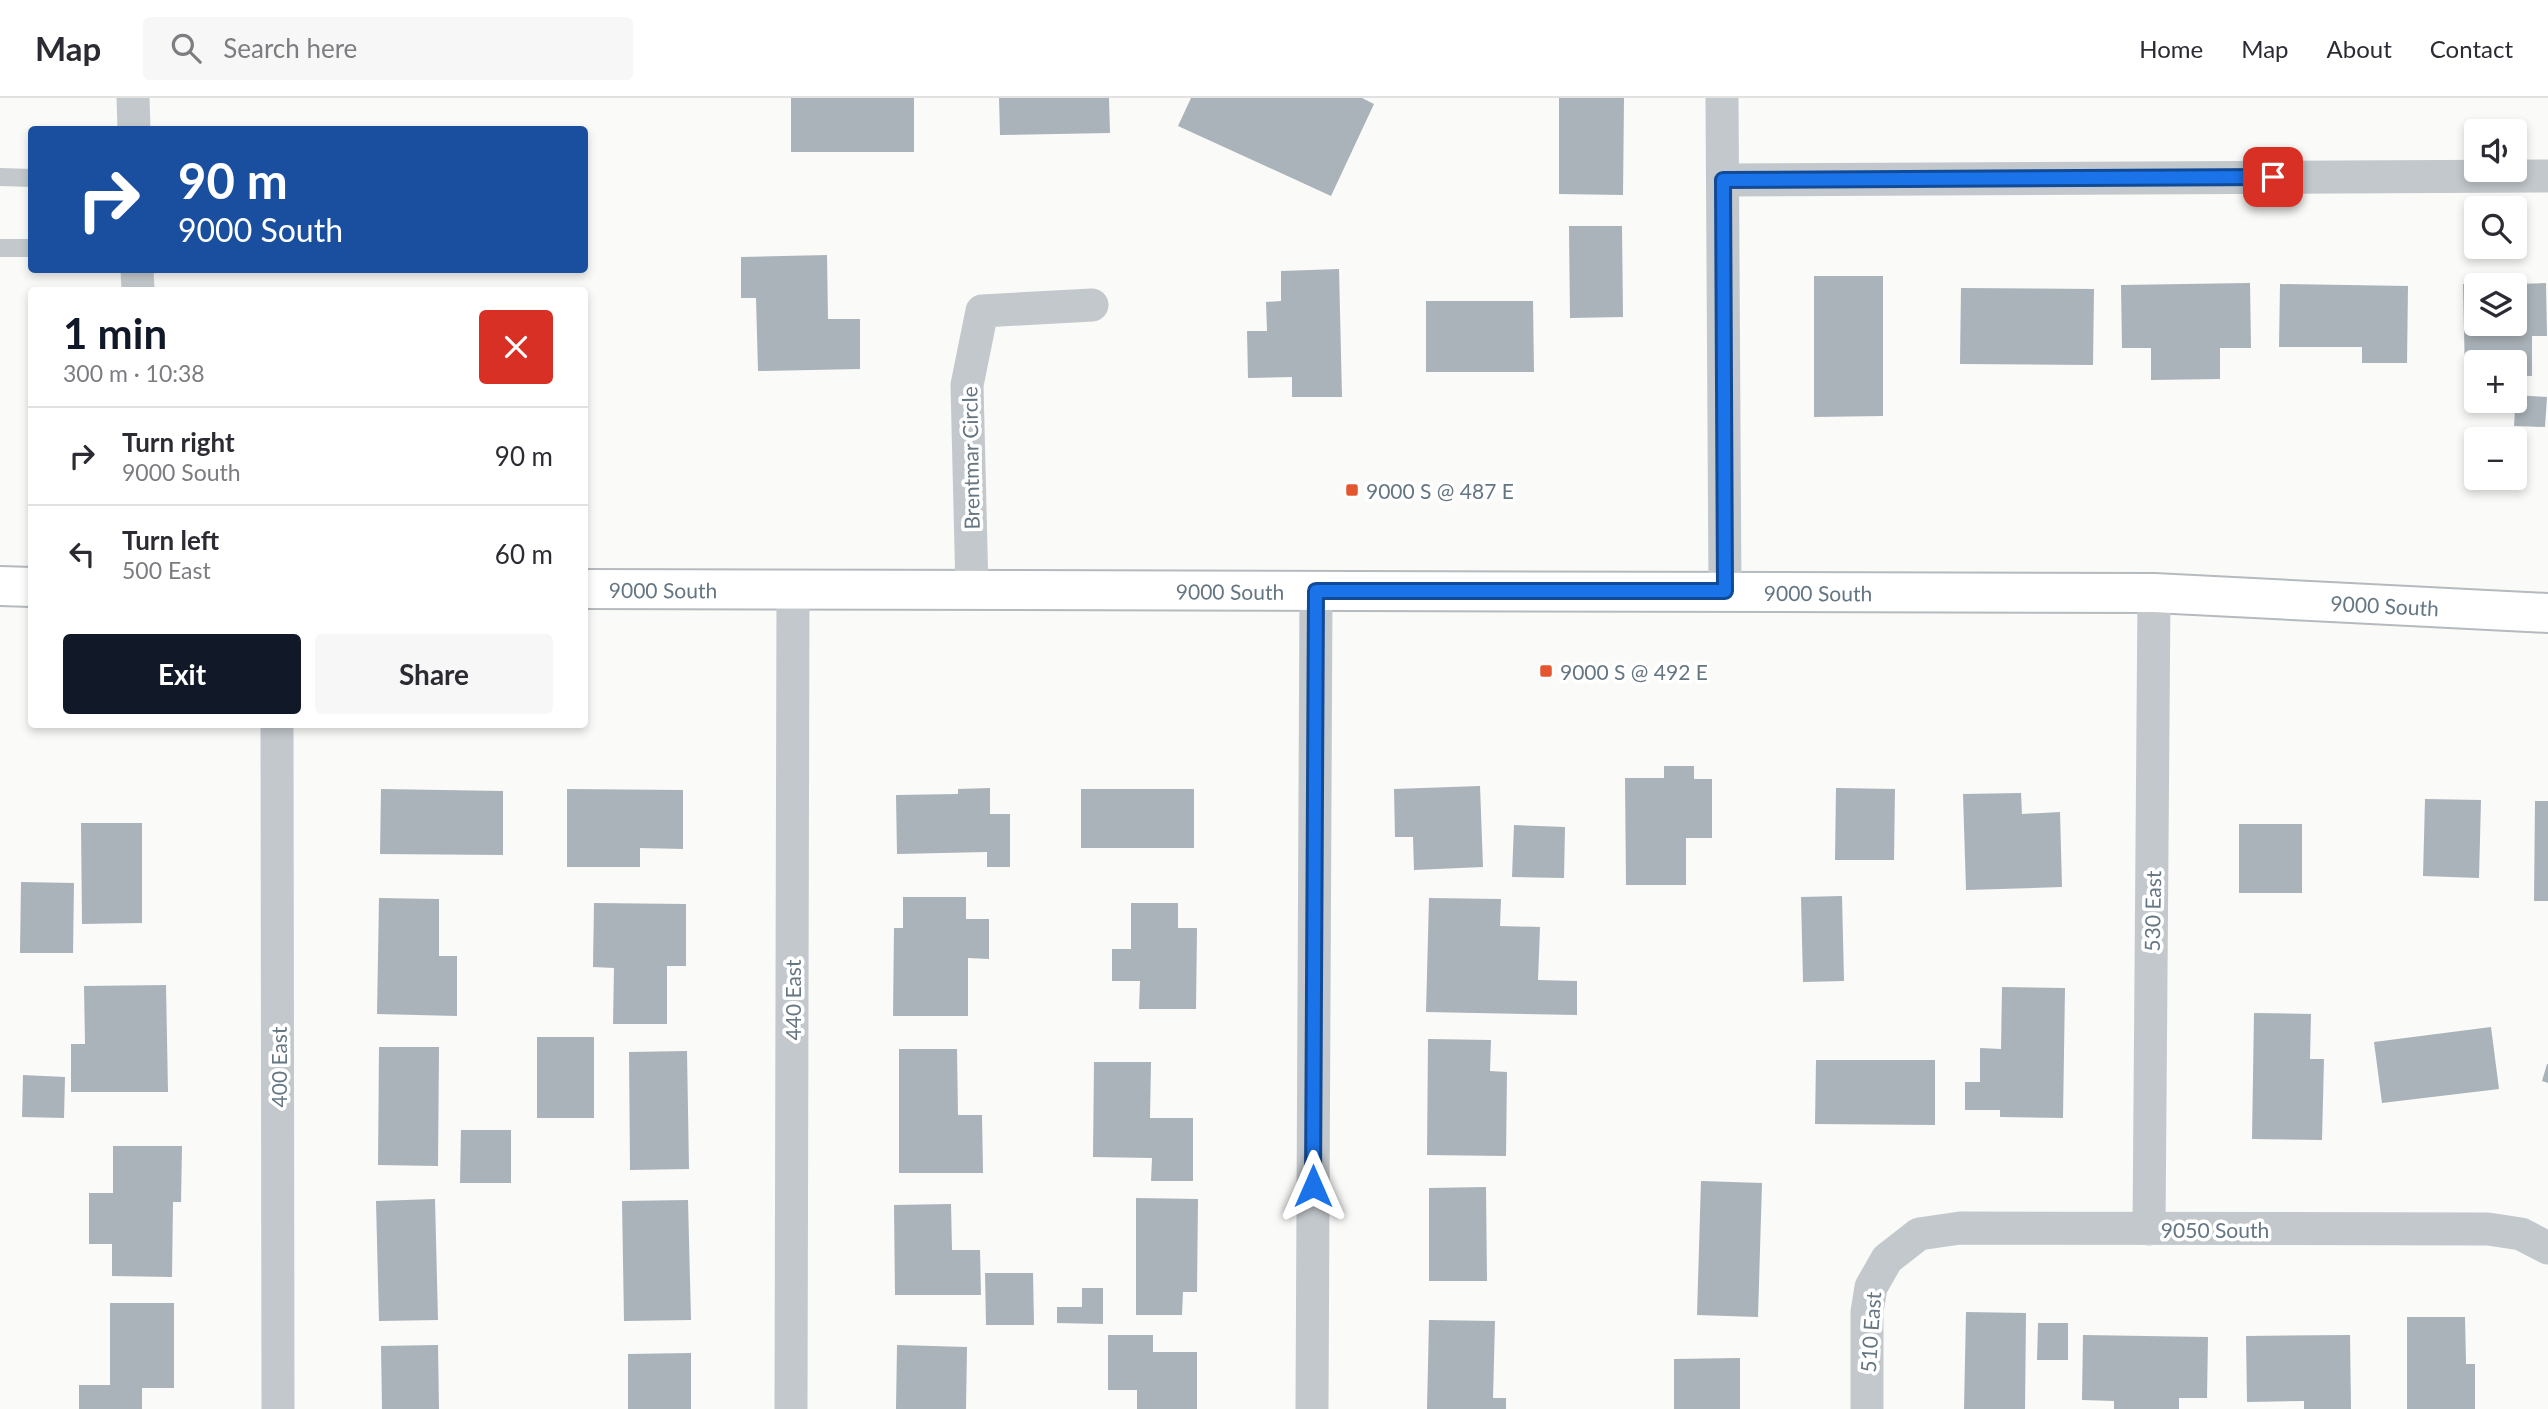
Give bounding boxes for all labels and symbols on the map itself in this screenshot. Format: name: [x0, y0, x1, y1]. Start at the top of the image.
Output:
pin: [2243, 147, 2303, 207]
street label: Brentmar Circle: [956, 386, 984, 530]
place label: 9000 S @ 487 E: [1366, 478, 1514, 503]
marker: 9000 S @ 487 E: [1344, 482, 1360, 498]
street label: 9000 South: [609, 577, 717, 602]
street label: 9000 South: [1176, 578, 1284, 603]
street label: 9000 South: [1764, 580, 1872, 605]
street label: 9000 South: [2330, 589, 2439, 620]
place label: 9000 S @ 492 E: [1560, 659, 1708, 684]
marker: 9000 S @ 492 E: [1538, 663, 1554, 679]
street label: 530 East: [2139, 870, 2165, 952]
street label: 440 East: [780, 959, 805, 1040]
street label: 400 East: [266, 1026, 291, 1107]
position arrow: [1276, 1149, 1350, 1223]
street label: 9050 South: [2161, 1217, 2269, 1242]
street label: 510 East: [1855, 1290, 1885, 1373]

